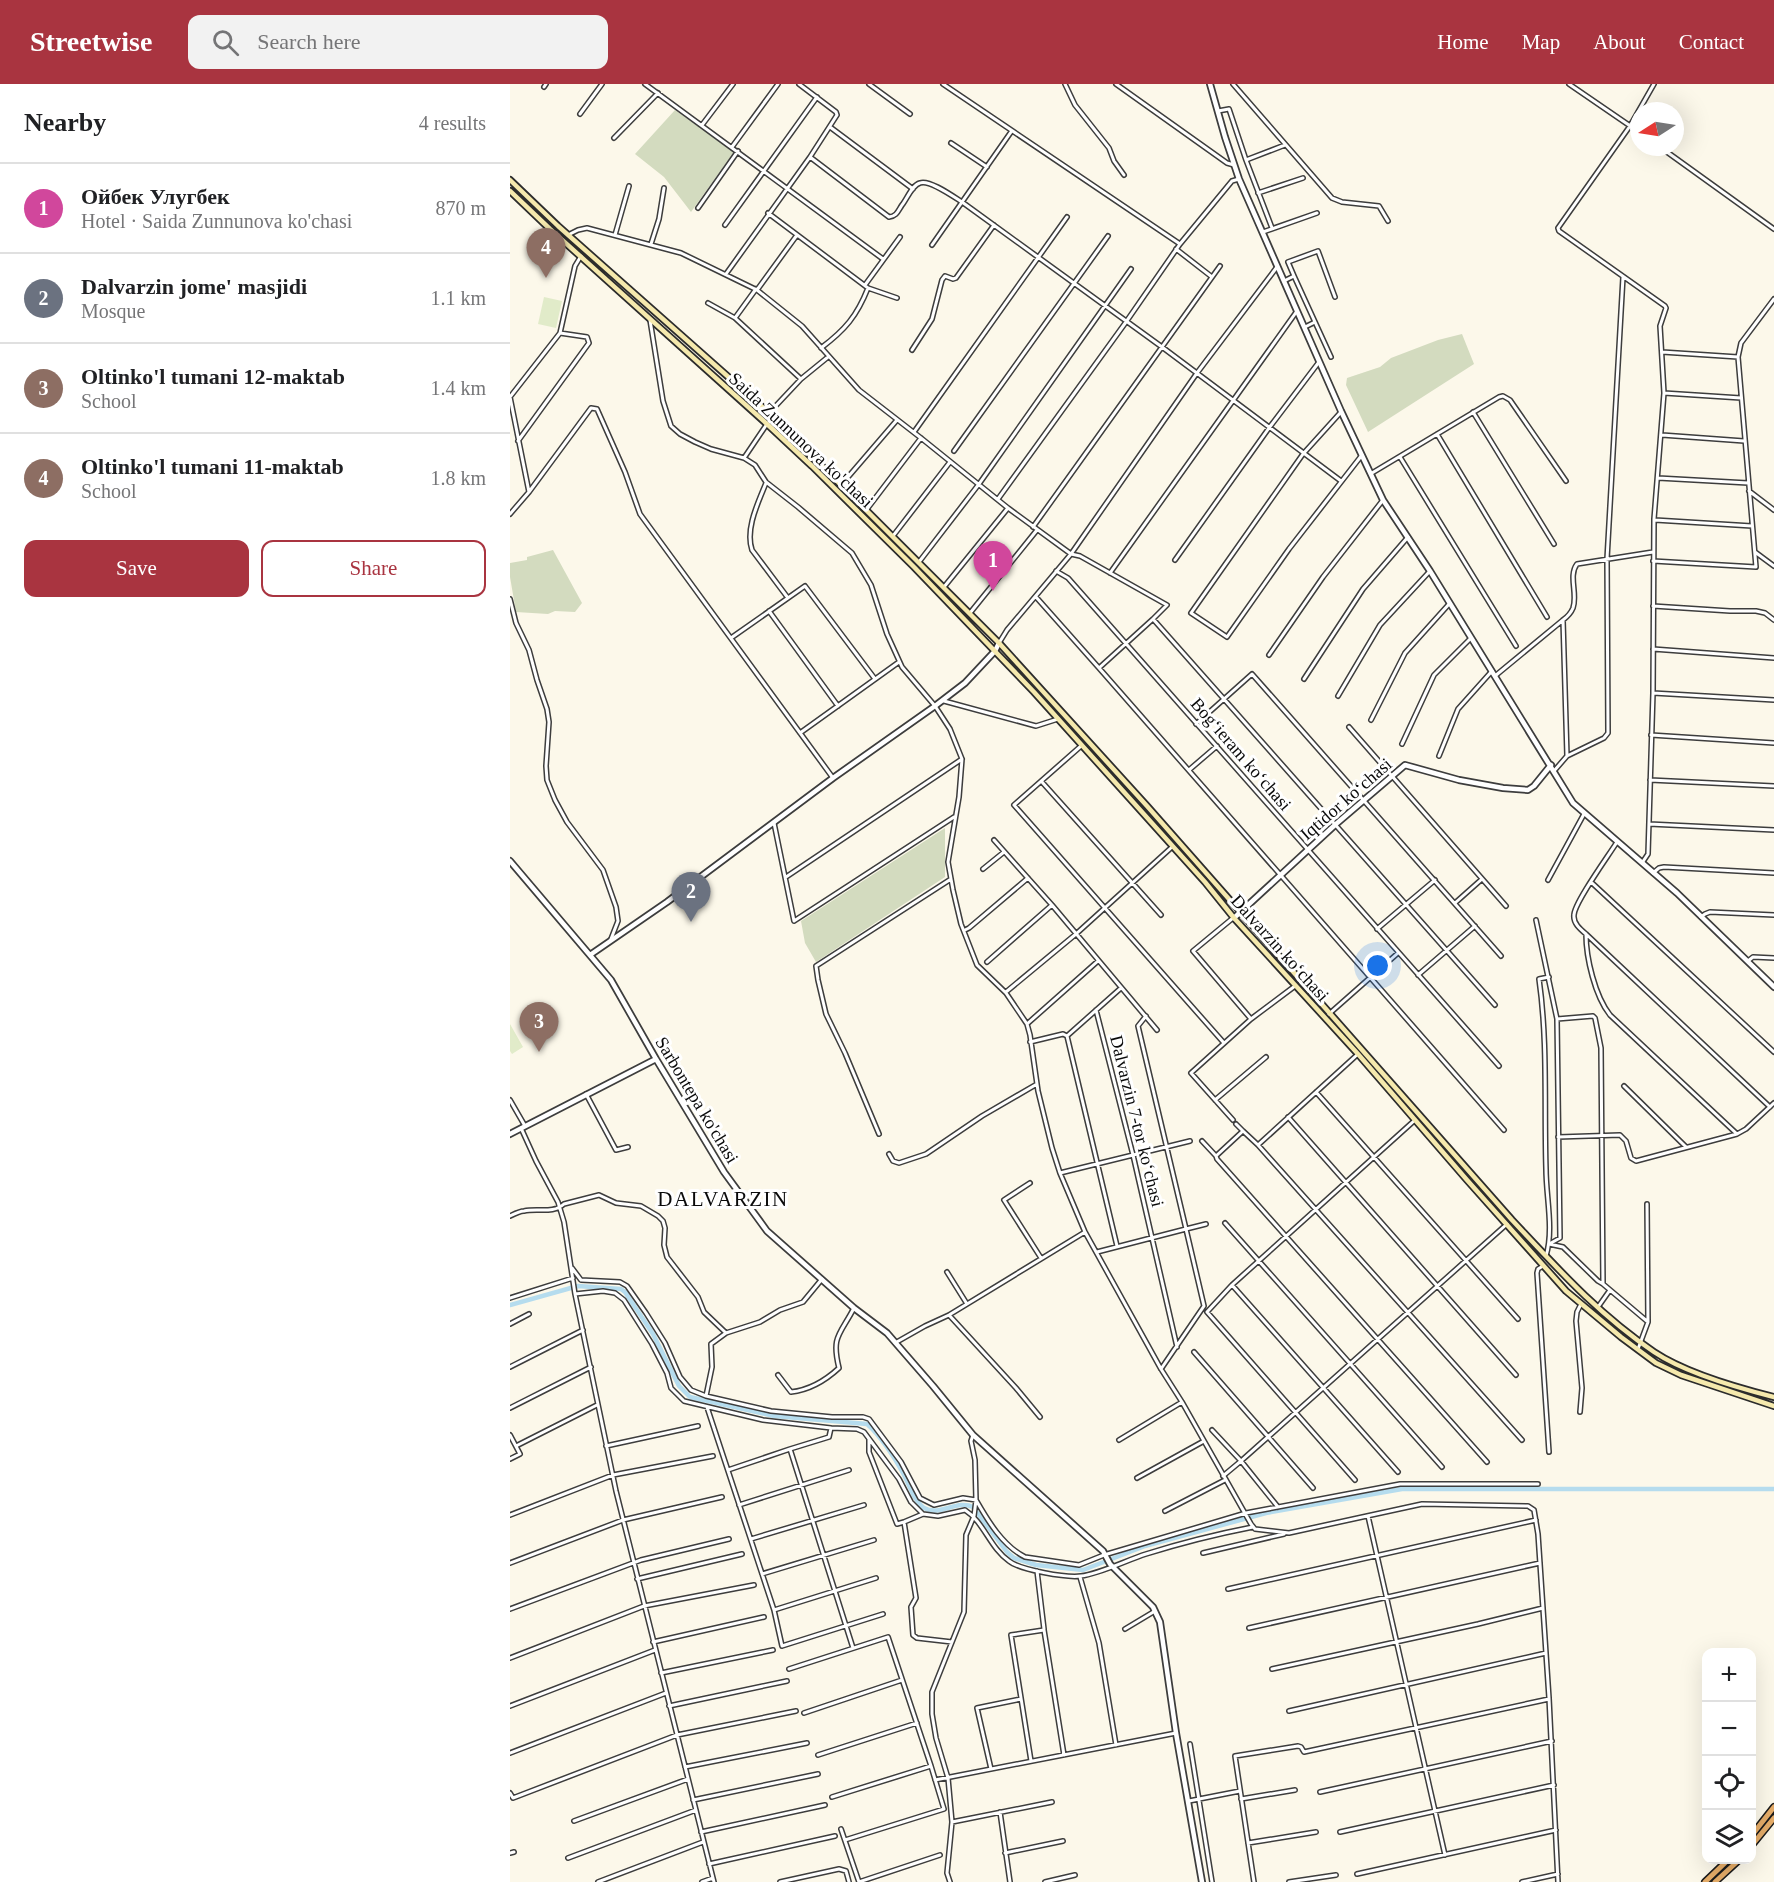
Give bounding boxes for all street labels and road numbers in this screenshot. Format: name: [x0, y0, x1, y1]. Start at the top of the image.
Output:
street label: Saida Zunnunova ko'chasi: [725, 368, 877, 512]
street label: Bogʻieram koʻchasi: [1187, 694, 1295, 814]
street label: Iqtidor koʻchasi: [1296, 754, 1396, 844]
street label: Dalvarzin koʻchasi: [1227, 891, 1333, 1005]
street label: Sarbontepa ko'chasi: [651, 1033, 743, 1167]
street label: Dalvarzin 7-tor koʻchasi: [1106, 1033, 1168, 1209]

